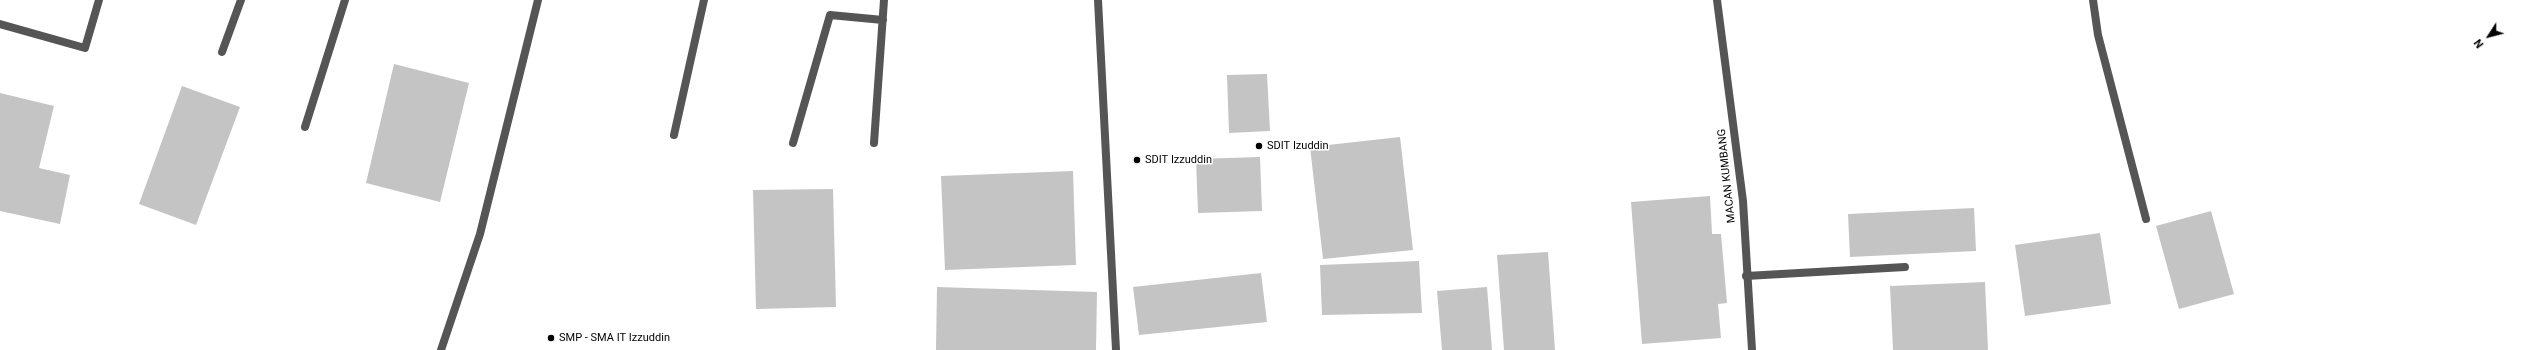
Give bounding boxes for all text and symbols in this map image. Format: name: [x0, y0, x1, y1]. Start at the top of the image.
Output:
north arrow: [2469, 16, 2509, 56]
text: N: [2471, 36, 2486, 50]
street label: MACAN KUMBANG: [1715, 128, 1739, 224]
place label: SDIT Izuddin: [1267, 139, 1329, 153]
marker: SDIT Izuddin: [1254, 141, 1264, 151]
place label: SDIT Izzuddin: [1145, 153, 1212, 167]
marker: SDIT Izzuddin: [1132, 155, 1142, 165]
place label: SMP - SMA IT Izzuddin: [559, 331, 670, 345]
marker: SMP - SMA IT Izzuddin: [546, 333, 556, 343]

